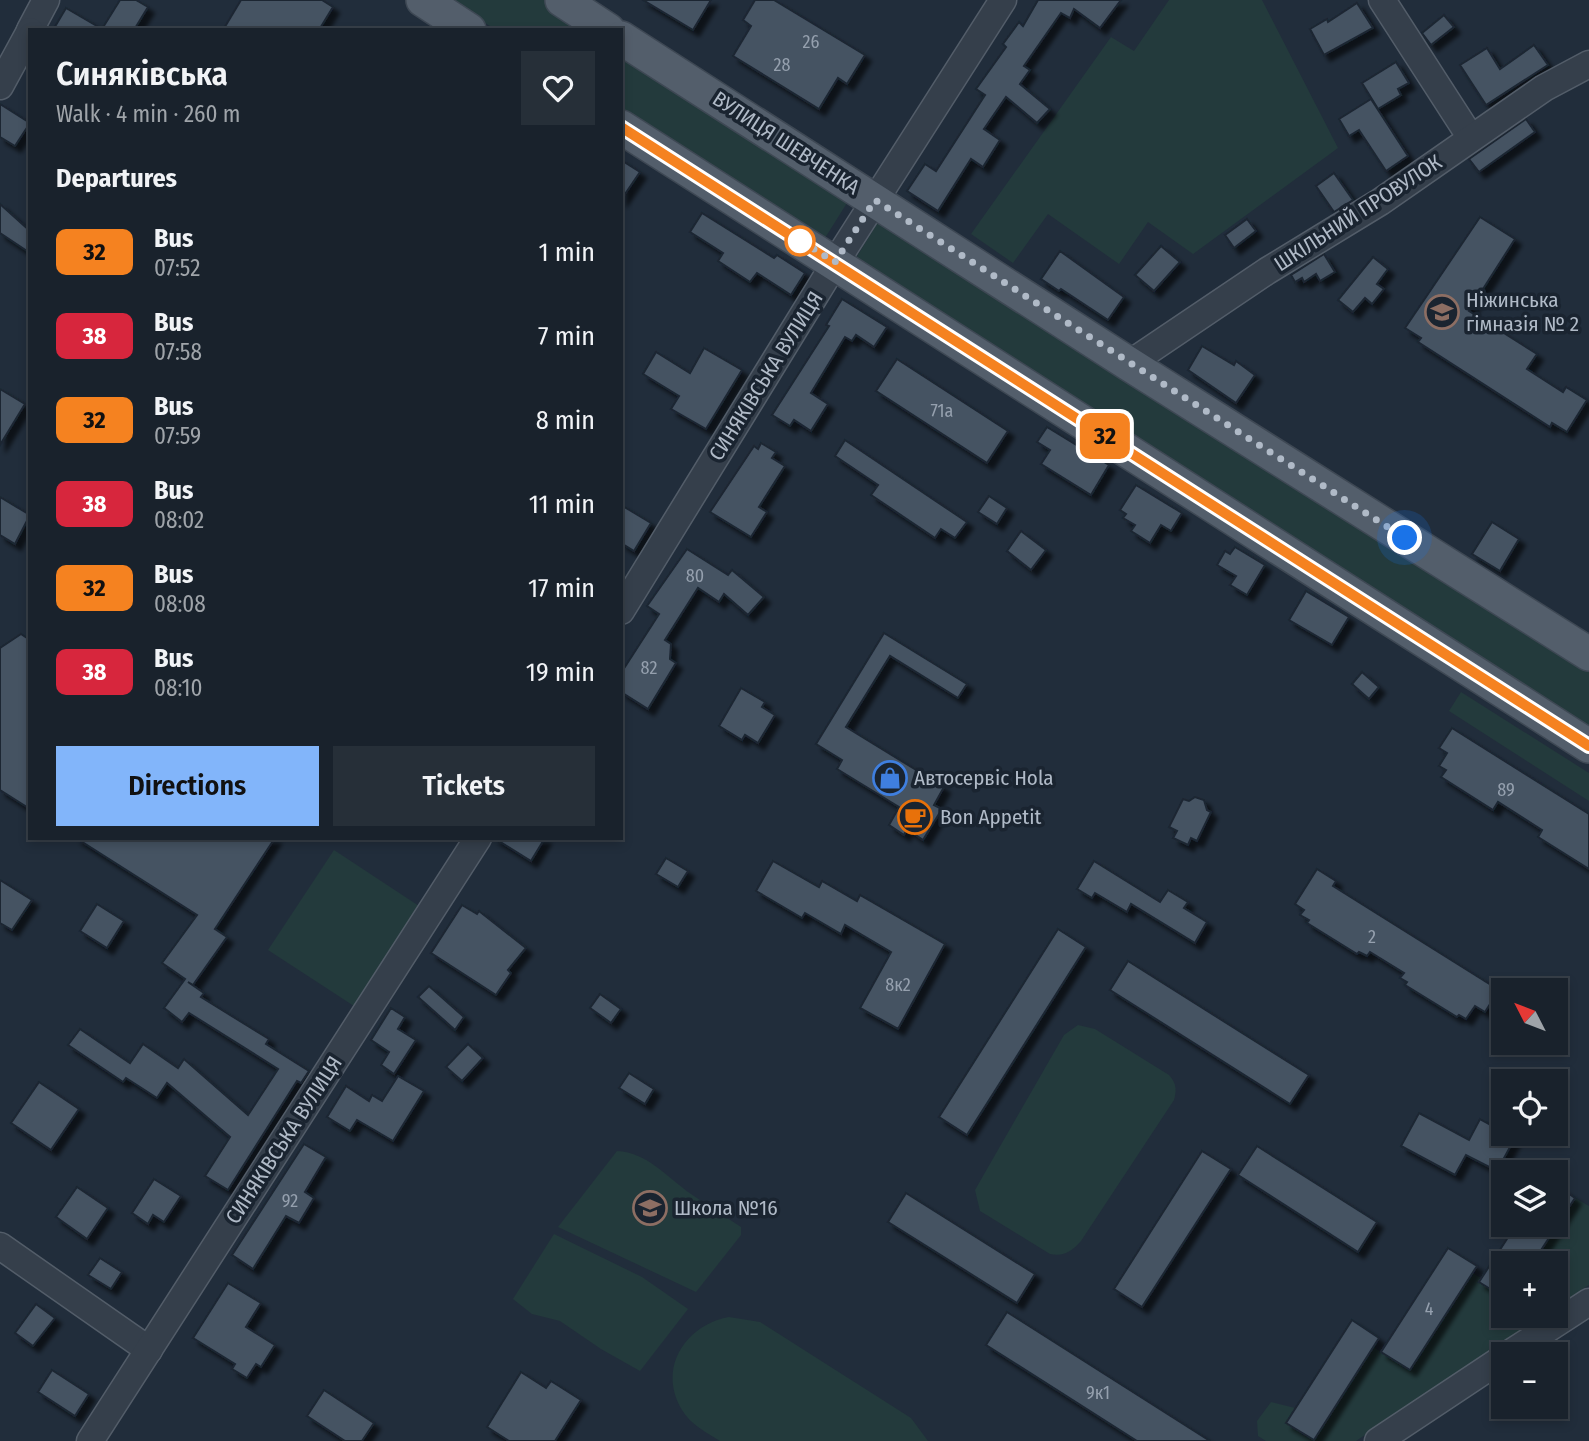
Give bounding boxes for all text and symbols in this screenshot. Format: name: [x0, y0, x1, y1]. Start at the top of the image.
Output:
house number: 26: [803, 31, 820, 53]
button: heart: [521, 51, 595, 125]
text: Синяківська: [56, 54, 228, 94]
house number: 28: [774, 54, 790, 76]
street label: ВУЛИЦЯ ШЕВЧЕНКА: [708, 86, 864, 200]
text: Walk · 4 min · 260 m: [56, 100, 241, 128]
street label: ШКІЛЬНИЙ ПРОВУЛОК: [1269, 149, 1447, 277]
text: Departures: [56, 163, 177, 194]
text: Bus: [154, 223, 193, 254]
unlabelled marker: [785, 226, 815, 256]
text: 1 min: [539, 237, 595, 268]
text: 32: [83, 238, 106, 266]
text: 07:52: [154, 254, 200, 282]
street label: СИНЯКІВСЬКА ВУЛИЦЯ: [703, 287, 829, 465]
place label: Ніжинська гімназія № 2: [1466, 287, 1579, 337]
school or university icon: Ніжинська гімназія № 2: [1423, 293, 1461, 331]
text: Bus: [154, 307, 193, 338]
text: 7 min: [538, 321, 595, 352]
text: 38: [82, 322, 107, 350]
text: 07:58: [154, 338, 202, 366]
text: Bus: [154, 391, 193, 422]
house number: 71а: [931, 400, 954, 422]
text: 8 min: [536, 405, 595, 436]
text: 32: [83, 406, 106, 434]
line badge: 32: [1074, 413, 1136, 459]
text: 07:59: [154, 422, 201, 450]
text: 32: [1094, 422, 1116, 450]
text: Bus: [154, 475, 193, 506]
text: 11 min: [529, 489, 595, 520]
text: 38: [82, 490, 107, 518]
text: 08:02: [154, 506, 204, 534]
your location: [1387, 520, 1422, 555]
text: Bus: [154, 559, 193, 590]
house number: 80: [686, 565, 704, 587]
text: 17 min: [528, 573, 595, 604]
text: 32: [83, 574, 106, 602]
text: 08:08: [154, 590, 206, 618]
text: Bus: [154, 643, 193, 674]
text: 19 min: [526, 657, 595, 688]
house number: 82: [641, 657, 657, 679]
text: 38: [82, 658, 107, 686]
text: 08:10: [154, 674, 202, 702]
button: Directions: [56, 746, 319, 826]
button: Tickets: [333, 746, 595, 826]
shop icon: Автосервіс Hola: [871, 759, 909, 797]
place label: Автосервіс Hola: [914, 765, 1054, 791]
house number: 89: [1497, 779, 1515, 801]
cafe icon: Bon Appetit: [896, 798, 934, 836]
place label: Bon Appetit: [940, 804, 1041, 830]
house number: 2: [1368, 926, 1376, 948]
house number: 8к2: [885, 974, 911, 996]
north arrow: [1491, 978, 1568, 1055]
map controls: [1491, 978, 1568, 1419]
street label: СИНЯКІВСЬКА ВУЛИЦЯ: [220, 1051, 348, 1229]
button: locate: [1491, 1069, 1568, 1146]
button: layers: [1491, 1160, 1568, 1237]
school or university icon: Школа №16: [631, 1189, 669, 1227]
house number: 92: [282, 1190, 298, 1212]
place label: Школа №16: [674, 1195, 778, 1221]
button: +: [1491, 1251, 1568, 1328]
house number: 4: [1425, 1298, 1434, 1320]
button: −: [1491, 1342, 1568, 1419]
house number: 9к1: [1086, 1382, 1110, 1404]

